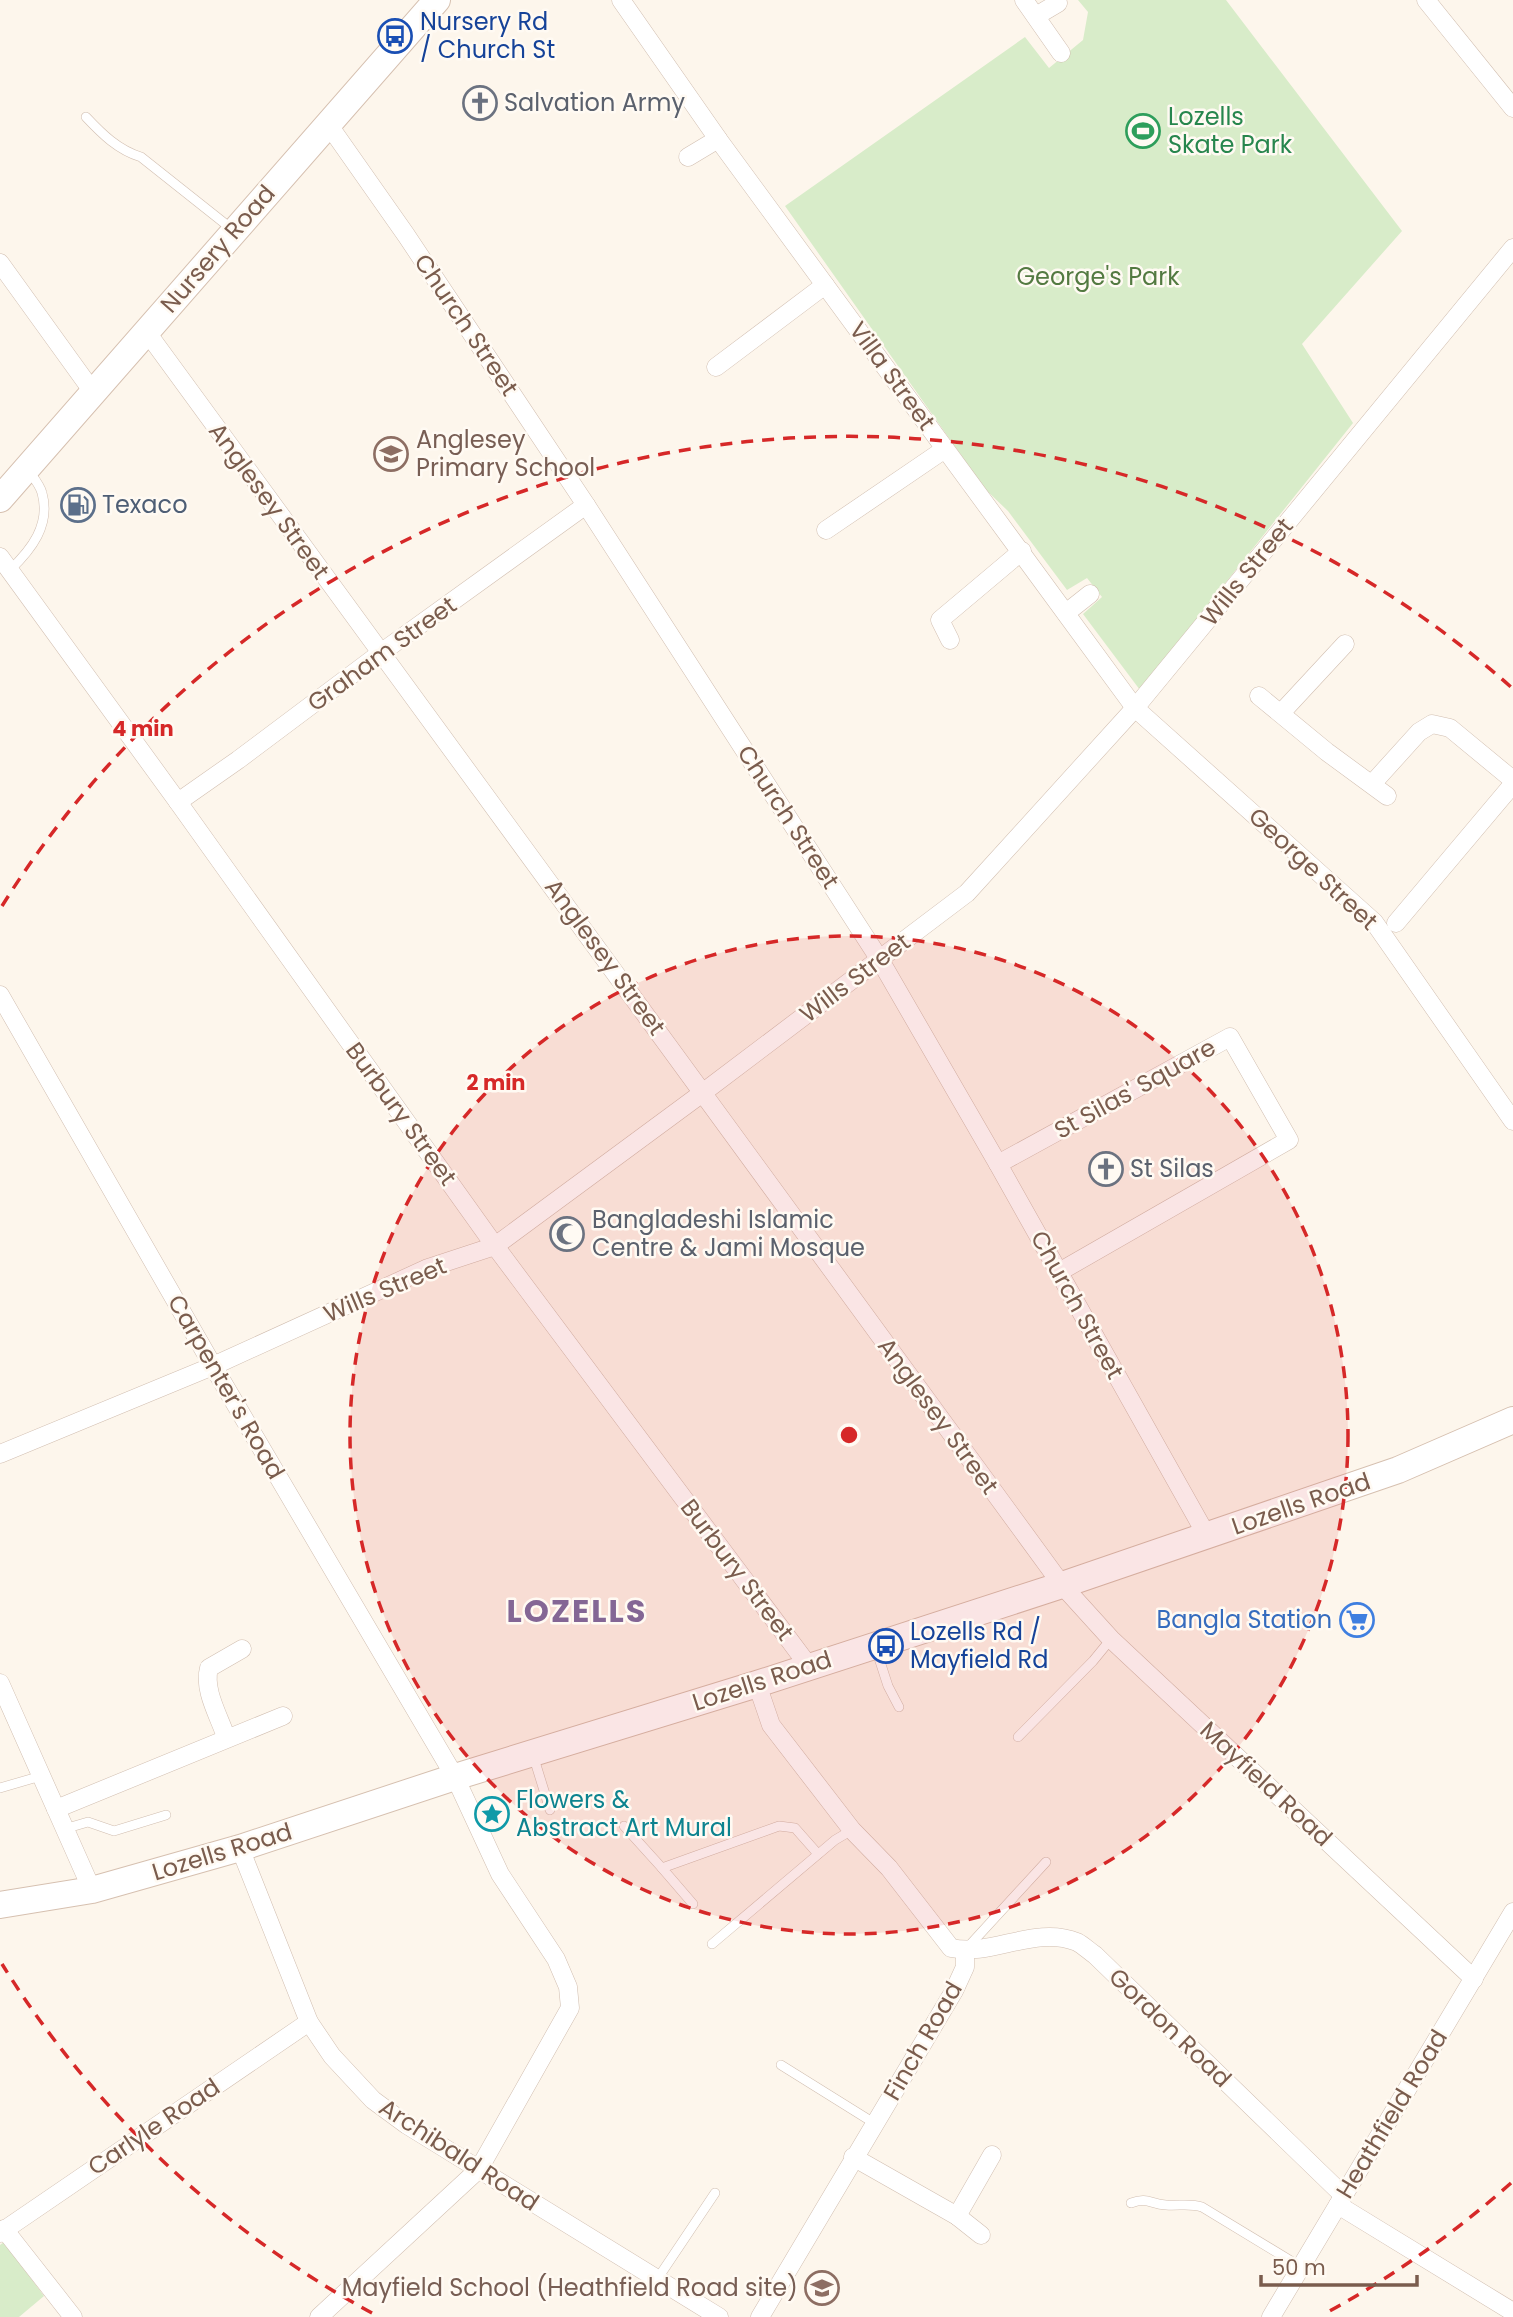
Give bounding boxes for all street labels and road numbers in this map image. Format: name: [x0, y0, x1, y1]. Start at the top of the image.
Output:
street label: Nursery Road: [153, 178, 283, 320]
street label: Church Street: [407, 247, 526, 402]
street label: Villa Street: [842, 315, 943, 437]
street label: Anglesey Street: [201, 416, 337, 586]
street label: Wills Street: [1193, 511, 1300, 633]
street label: Graham Street: [300, 588, 463, 719]
street label: Church Street: [730, 739, 847, 895]
street label: George Street: [1242, 800, 1385, 937]
street label: Anglesey Street: [537, 872, 673, 1042]
street label: Wills Street: [793, 925, 917, 1030]
street label: St Silas' Square: [1048, 1031, 1221, 1147]
street label: Burbury Street: [338, 1035, 465, 1192]
street label: Church Street: [1023, 1225, 1132, 1385]
street label: Wills Street: [318, 1249, 451, 1330]
street label: Carpenter's Road: [160, 1288, 293, 1485]
street label: Anglesey Street: [870, 1331, 1006, 1501]
street label: Lozells Road: [1227, 1464, 1375, 1543]
street label: Burbury Street: [673, 1492, 802, 1647]
street label: Lozells Road: [688, 1642, 836, 1719]
street label: Mayfield Road: [1193, 1714, 1340, 1854]
street label: Lozells Road: [148, 1815, 296, 1888]
street label: Gordon Road: [1102, 1961, 1239, 2095]
street label: Finch Road: [875, 1975, 970, 2106]
street label: Heathfield Road: [1328, 2023, 1455, 2204]
street label: Carlyle Road: [81, 2070, 226, 2183]
street label: Archibald Road: [373, 2091, 546, 2219]

